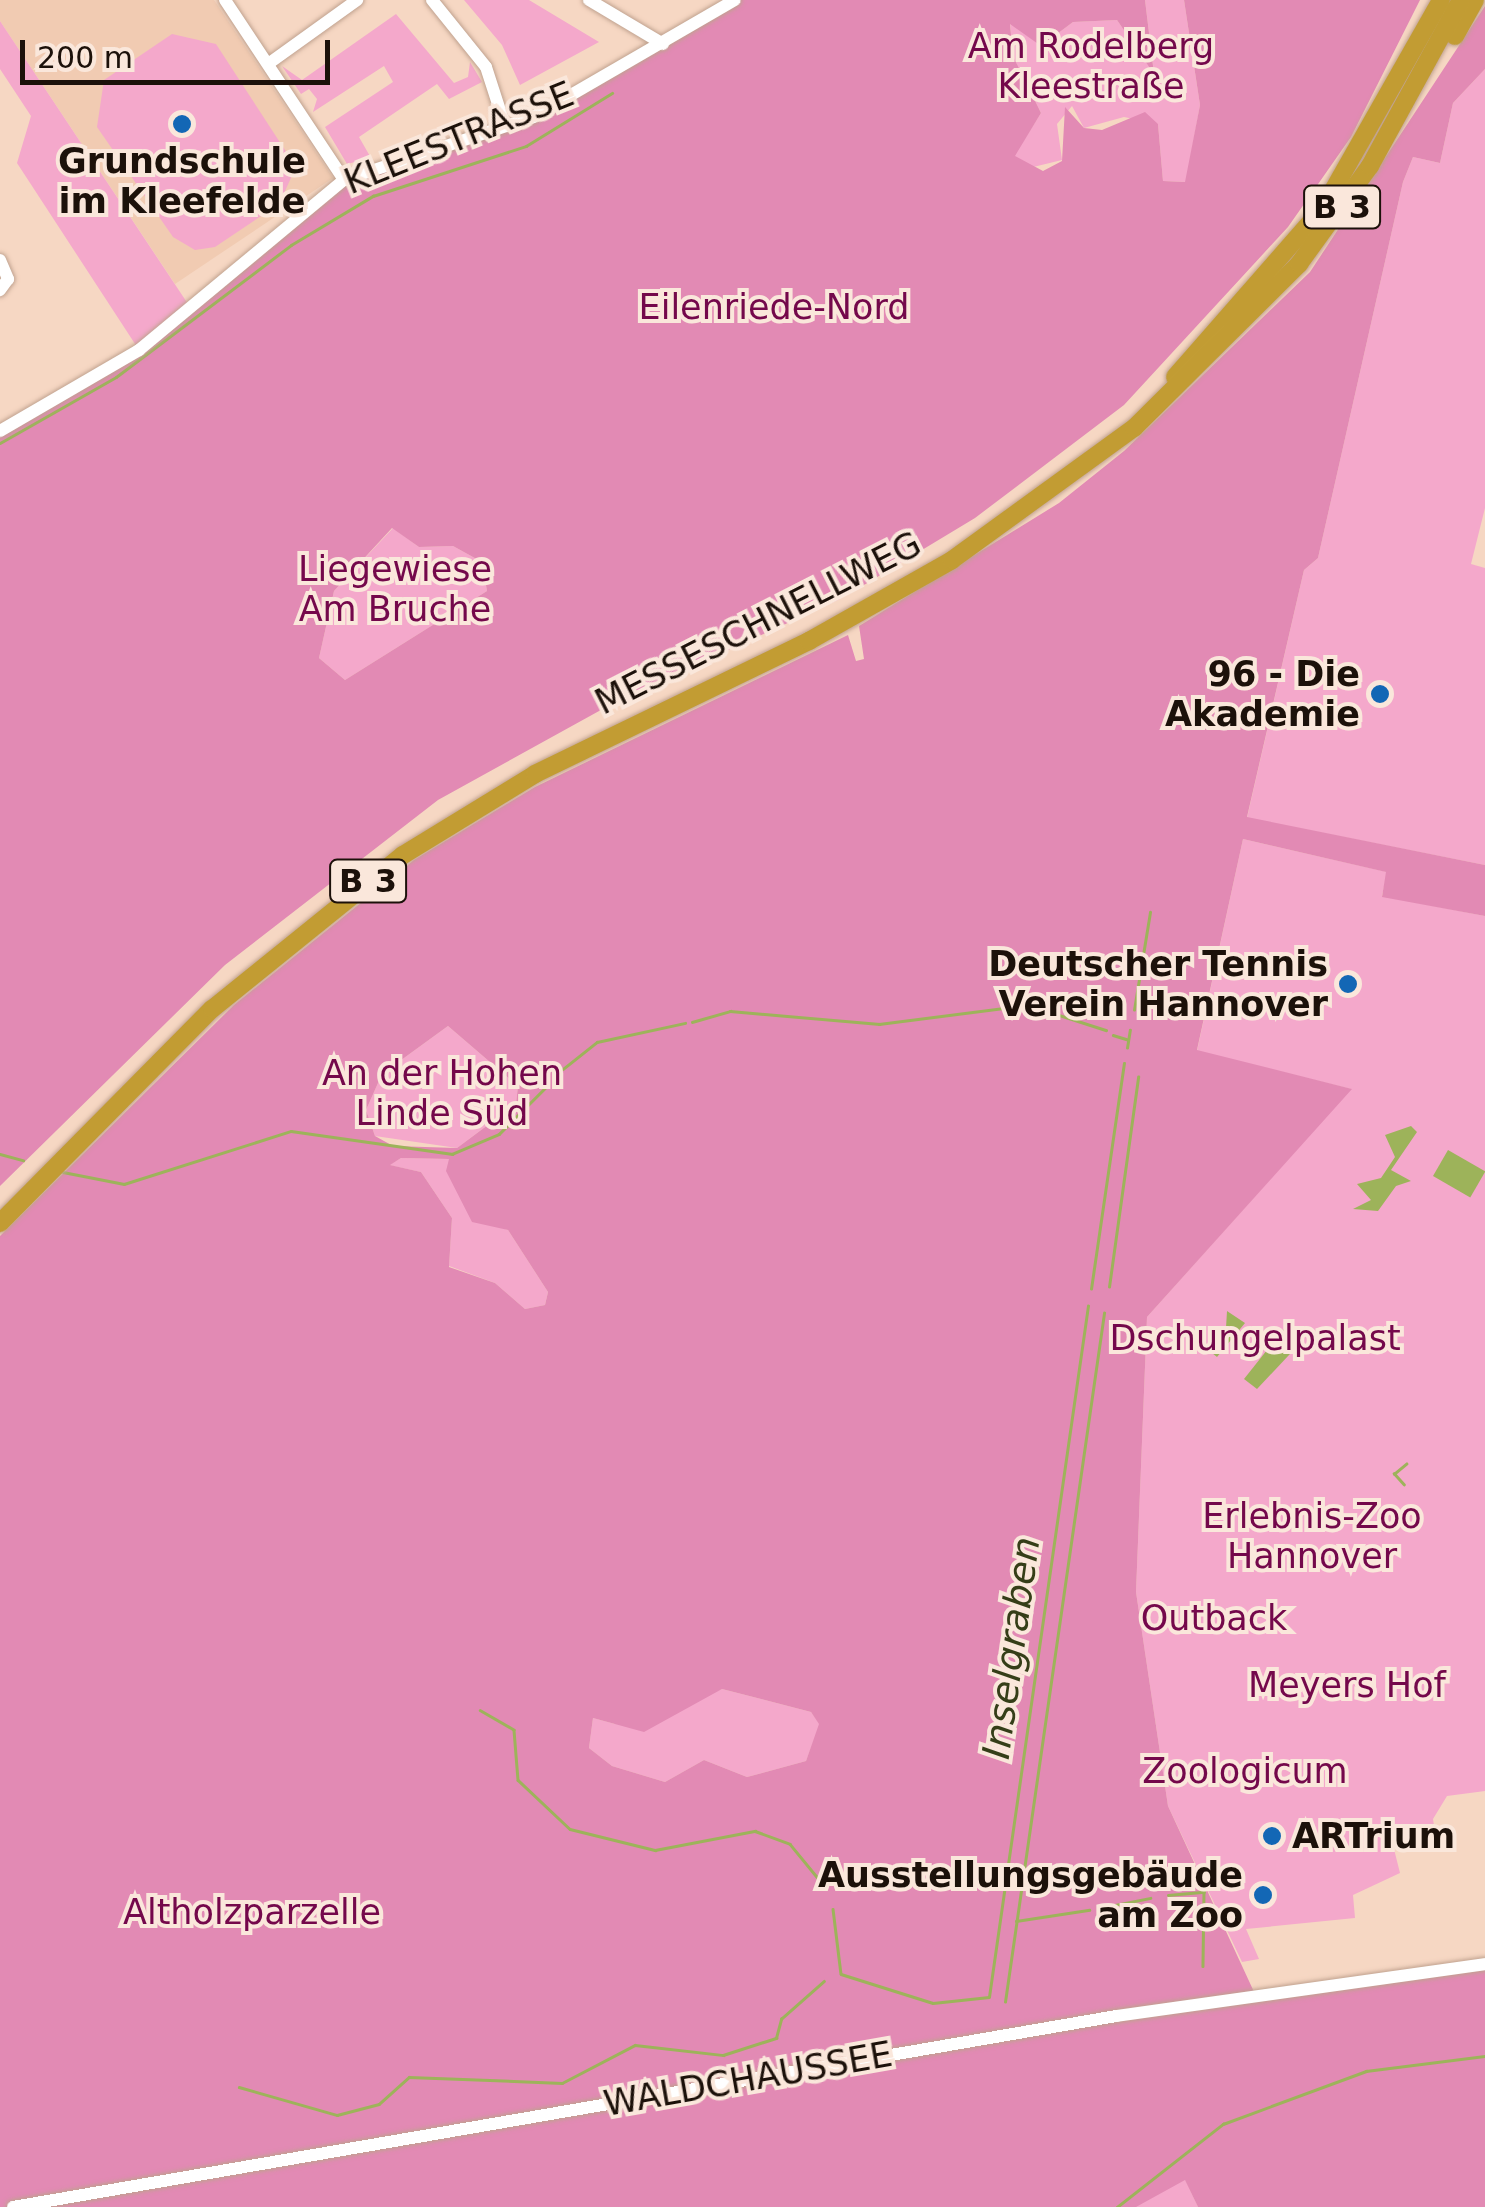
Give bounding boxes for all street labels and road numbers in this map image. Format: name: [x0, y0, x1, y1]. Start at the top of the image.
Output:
street label: KLEESTRASSE: [338, 73, 580, 203]
road number: B 3: [1302, 180, 1382, 234]
street label: MESSESCHNELLWEG: [588, 523, 928, 723]
road number: B 3: [328, 854, 408, 908]
street label: WALDCHAUSSEE: [601, 2033, 895, 2125]

